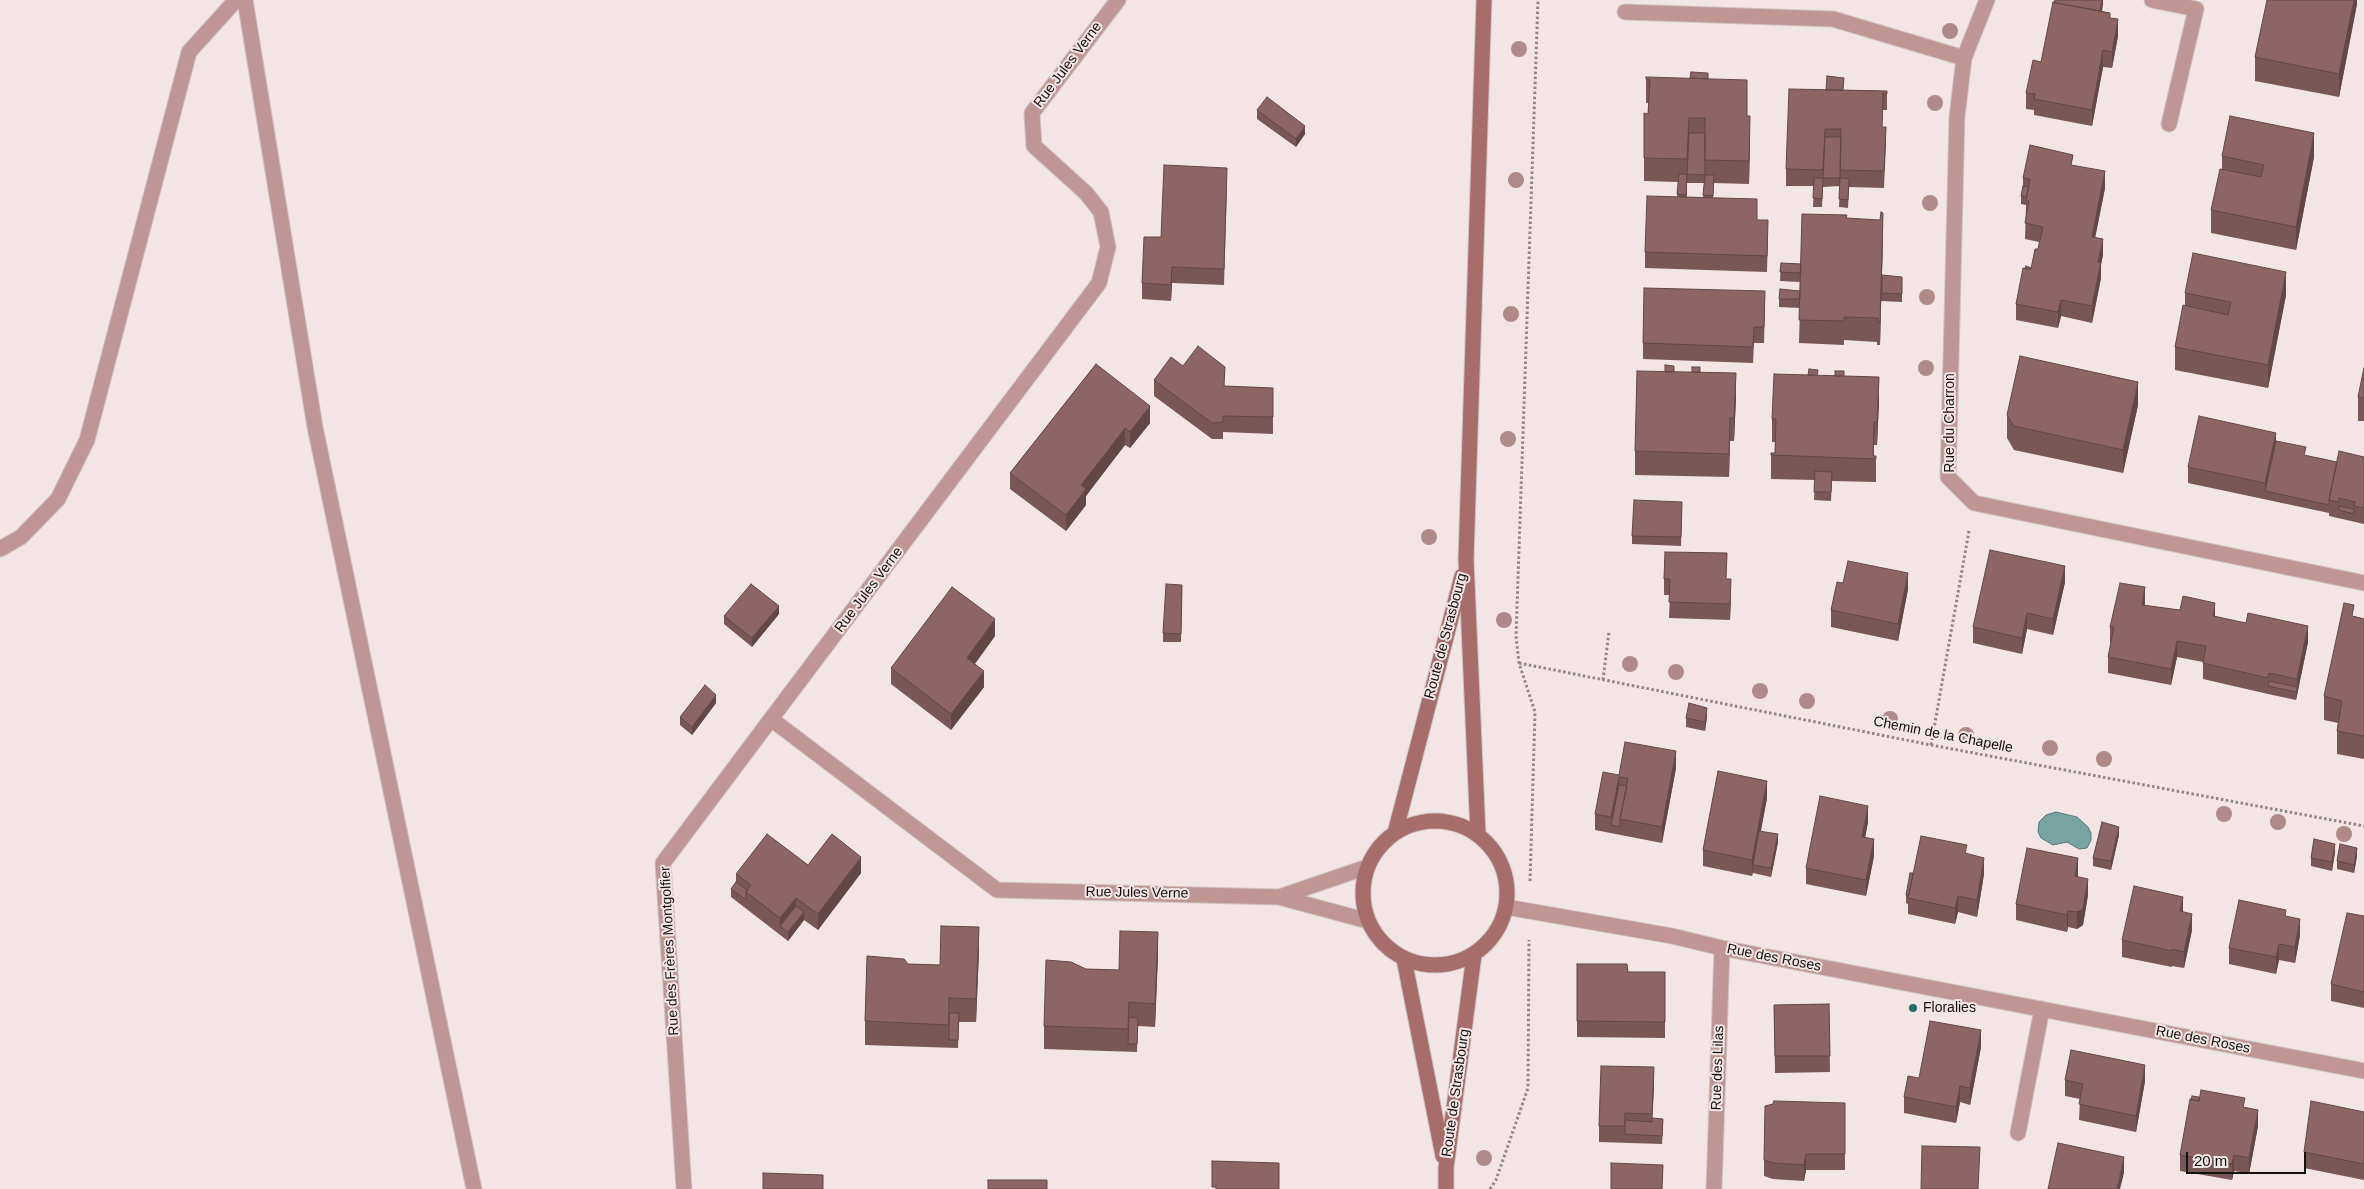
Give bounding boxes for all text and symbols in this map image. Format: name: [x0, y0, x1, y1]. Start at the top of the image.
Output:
street label: Rue Jules Verne: [1030, 19, 1106, 111]
street label: Rue du Charron: [1942, 373, 1958, 473]
street label: Rue Jules Verne: [831, 544, 907, 636]
street label: Route de Strasbourg: [1421, 571, 1471, 701]
street label: Chemin de la Chapelle: [1872, 713, 2014, 757]
street label: Rue des Frères Montgolfier: [657, 866, 683, 1036]
street label: Rue Jules Verne: [1085, 884, 1189, 902]
street label: Rue des Roses: [1725, 941, 1823, 975]
place label: Floralies: [1923, 1000, 1976, 1016]
marker: Floralies: [1907, 1002, 1919, 1014]
street label: Rue des Roses: [2154, 1023, 2252, 1057]
street label: Rue des Lilas: [1708, 1025, 1728, 1111]
street label: Route de Strasbourg: [1439, 1028, 1473, 1158]
scale bar: [2189, 1142, 2309, 1174]
text: 20 m: [2194, 1152, 2227, 1169]

